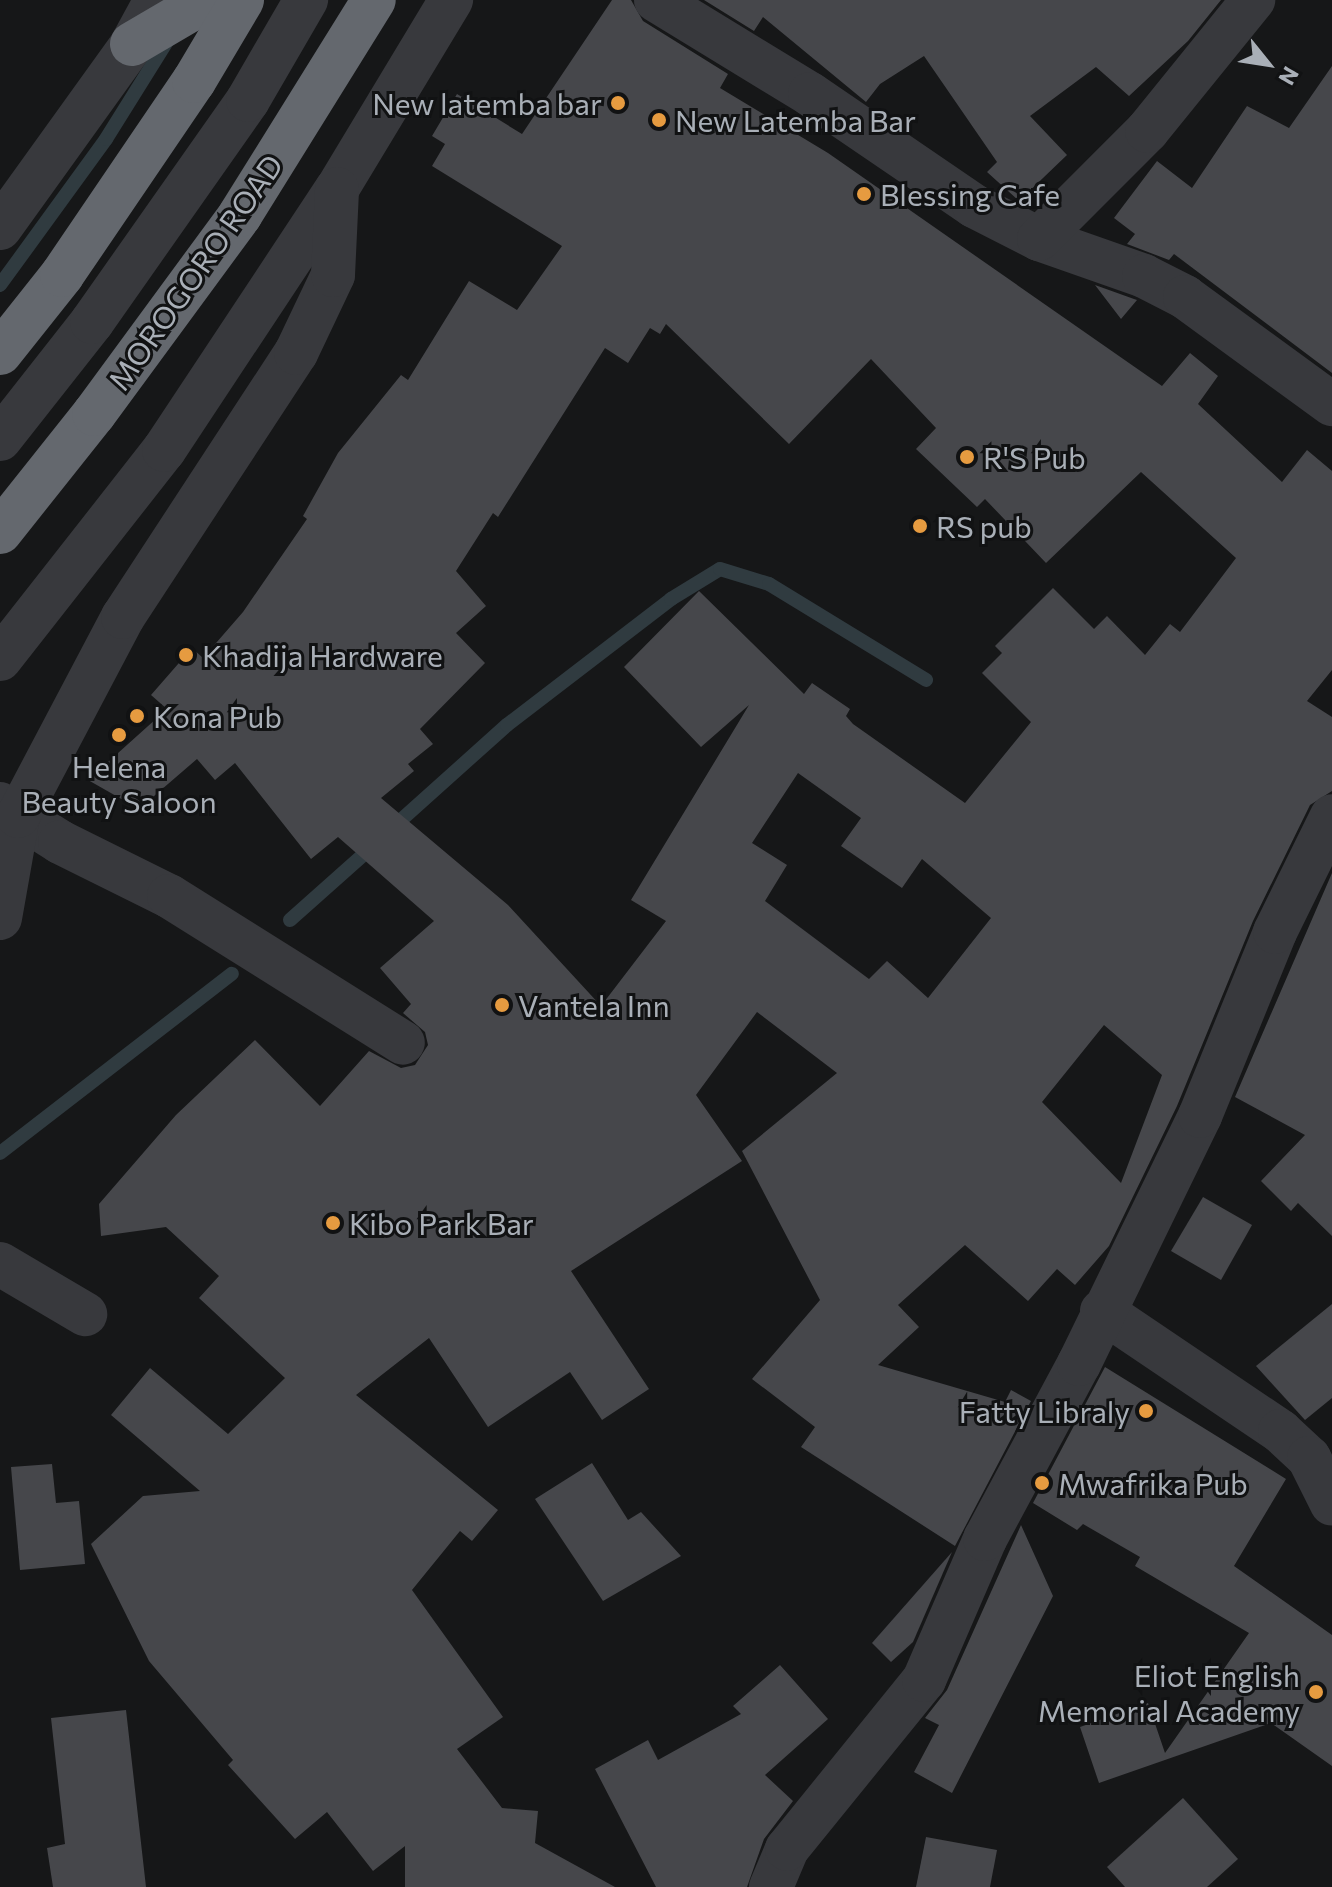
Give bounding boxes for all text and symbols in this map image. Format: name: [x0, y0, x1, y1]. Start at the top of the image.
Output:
north arrow: [1228, 24, 1308, 104]
text: N: [1273, 62, 1305, 90]
place label: New latemba bar: [372, 85, 602, 121]
marker: New latemba bar: [609, 94, 627, 112]
place label: New Latemba Bar: [675, 102, 916, 138]
marker: New Latemba Bar: [650, 111, 668, 129]
street label: MOROGORO ROAD: [100, 147, 290, 397]
place label: Blessing Cafe: [880, 176, 1060, 212]
marker: Blessing Cafe: [855, 185, 873, 203]
place label: R'S Pub: [983, 439, 1086, 475]
marker: R'S Pub: [958, 448, 976, 466]
place label: RS pub: [936, 508, 1032, 544]
marker: RS pub: [911, 517, 929, 535]
place label: Khadija Hardware: [202, 637, 443, 673]
marker: Khadija Hardware: [177, 646, 195, 664]
place label: Kona Pub: [153, 698, 282, 734]
marker: Kona Pub: [128, 707, 146, 725]
marker: Helena Beauty Saloon: [110, 726, 128, 744]
place label: Helena Beauty Saloon: [21, 748, 217, 818]
place label: Vantela Inn: [518, 987, 670, 1023]
marker: Vantela Inn: [493, 996, 511, 1014]
place label: Kibo Park Bar: [349, 1205, 534, 1241]
marker: Kibo Park Bar: [324, 1214, 342, 1232]
place label: Fatty Libraly: [959, 1393, 1130, 1429]
marker: Fatty Libraly: [1137, 1402, 1155, 1420]
place label: Mwafrika Pub: [1058, 1465, 1248, 1501]
marker: Mwafrika Pub: [1033, 1474, 1051, 1492]
place label: Eliot English Memorial Academy: [1038, 1657, 1300, 1728]
marker: Eliot English Memorial Academy: [1307, 1683, 1325, 1701]

